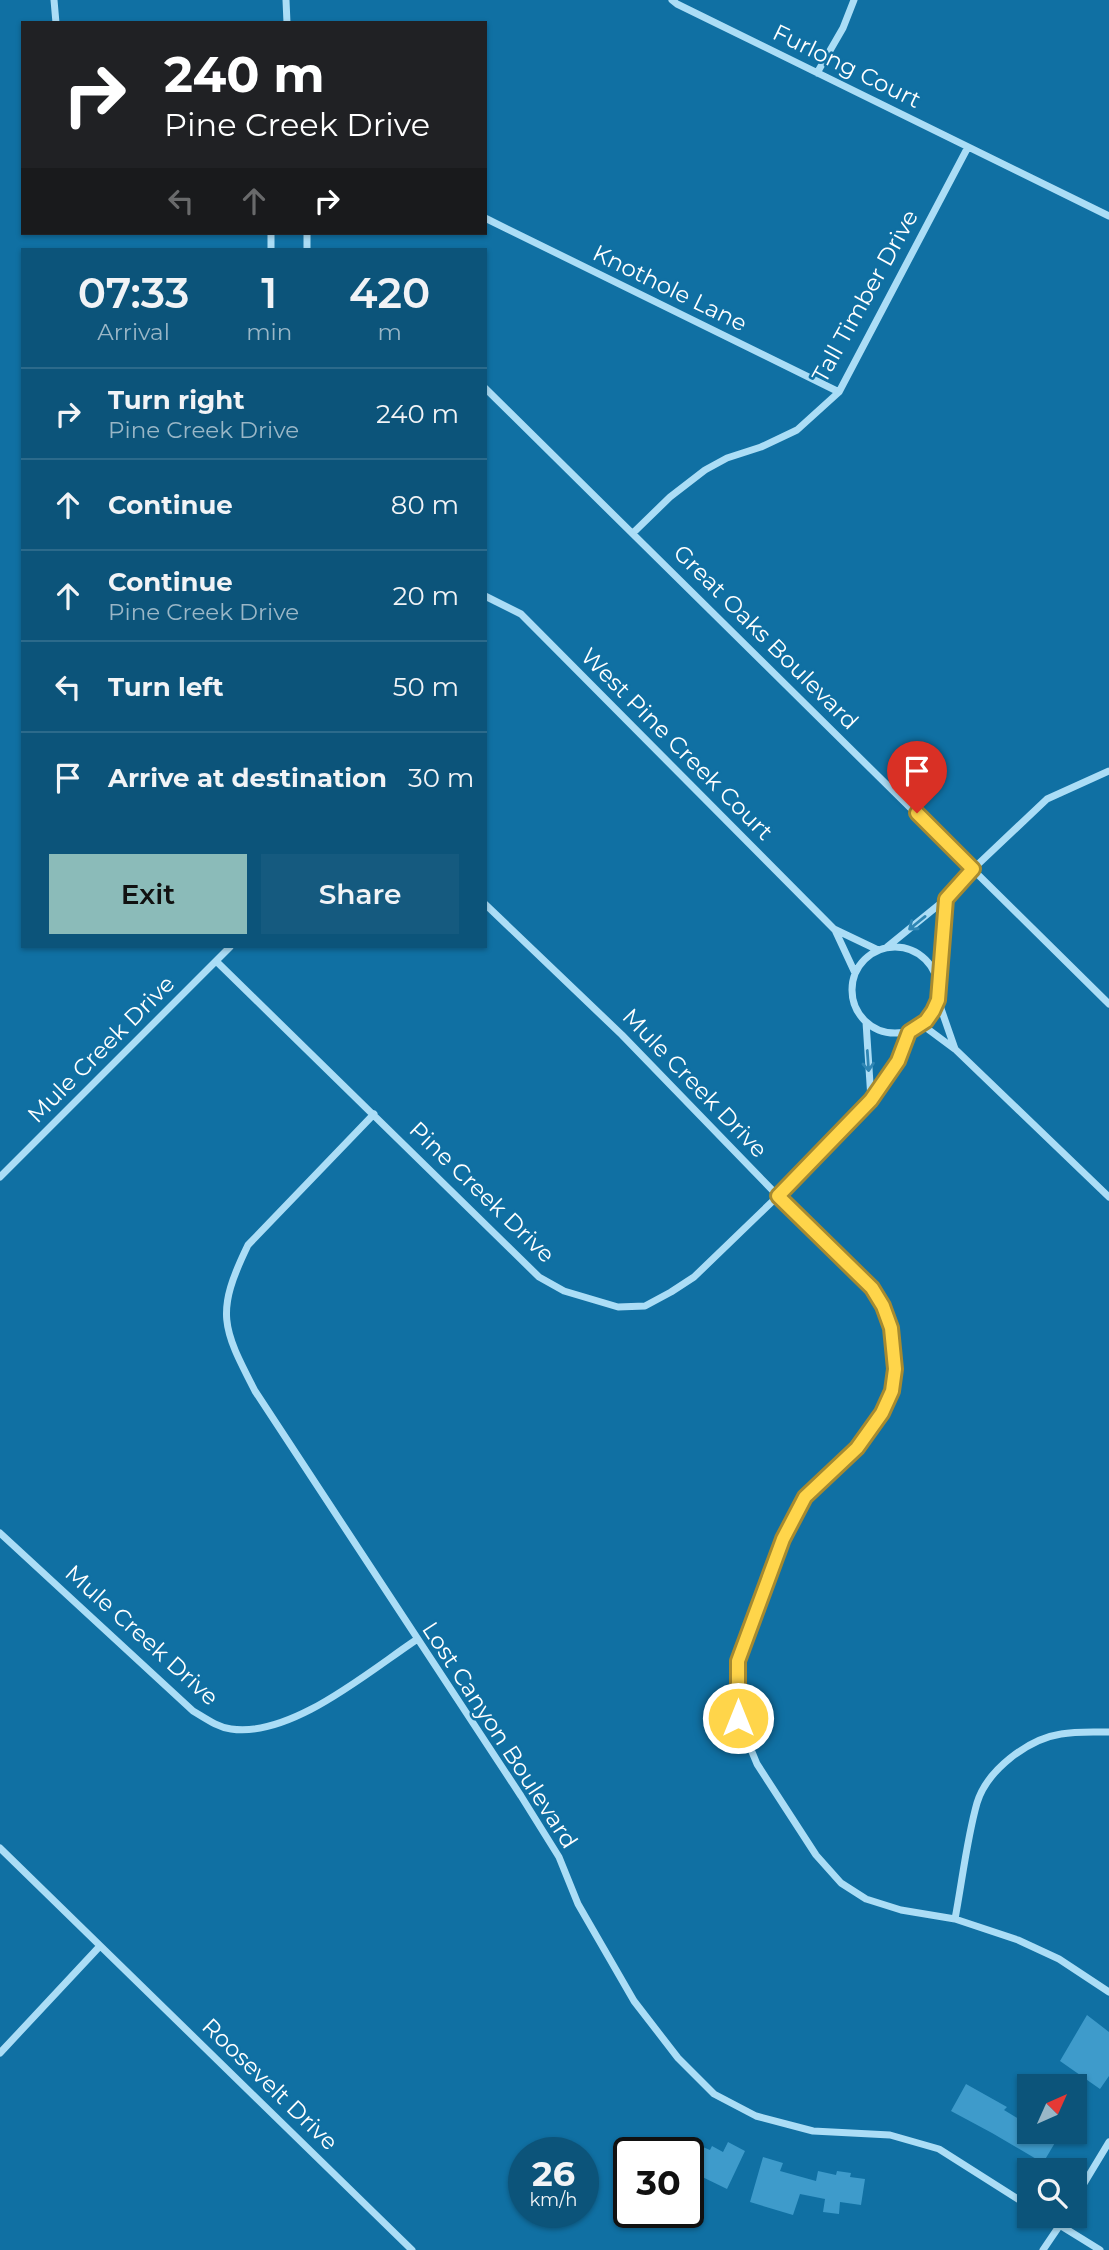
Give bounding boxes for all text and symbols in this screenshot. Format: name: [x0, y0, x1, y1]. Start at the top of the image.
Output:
street label: Furlong Court: [768, 18, 926, 114]
text: 240 m: [164, 45, 325, 104]
icon: right: [49, 49, 140, 140]
text: Pine Creek Drive: [164, 105, 430, 144]
icon: left: [162, 182, 200, 220]
icon: ahead: [235, 182, 273, 220]
icon: right: [308, 182, 346, 220]
street label: Tall Timber Drive: [806, 205, 924, 387]
street label: Knothole Lane: [588, 239, 752, 337]
text: 07:33: [78, 267, 189, 319]
text: 1: [261, 267, 277, 319]
text: 420: [349, 267, 430, 319]
text: Arrival: [97, 318, 170, 346]
text: min: [246, 318, 292, 346]
text: m: [377, 318, 402, 346]
text: Turn right: [108, 384, 244, 416]
icon: right: [49, 395, 87, 433]
text: 240 m: [376, 398, 459, 430]
text: Pine Creek Drive: [108, 416, 299, 444]
icon: ahead: [49, 486, 87, 524]
text: Continue: [108, 489, 233, 521]
text: 80 m: [391, 489, 459, 521]
street label: Great Oaks Boulevard: [668, 539, 864, 735]
text: Continue: [108, 566, 233, 598]
icon: ahead: [49, 577, 87, 615]
text: 20 m: [393, 580, 459, 612]
text: Pine Creek Drive: [108, 598, 299, 626]
street label: West Pine Creek Court: [575, 642, 779, 846]
icon: left: [49, 668, 87, 706]
text: Turn left: [108, 671, 224, 703]
text: 50 m: [393, 671, 459, 703]
pin: [887, 741, 947, 813]
icon: arrive: [898, 752, 936, 790]
icon: arrive: [49, 759, 87, 797]
text: Arrive at destination: [108, 762, 387, 794]
text: 30 m: [408, 762, 474, 794]
button: Exit: [49, 854, 247, 934]
button: Share: [261, 854, 459, 934]
one-way arrow: [908, 915, 926, 931]
street label: Mule Creek Drive: [22, 970, 180, 1128]
street label: Mule Creek Drive: [617, 1003, 773, 1163]
one-way arrow: [862, 1049, 875, 1072]
street label: Pine Creek Drive: [403, 1116, 561, 1268]
street label: Mule Creek Drive: [60, 1559, 224, 1711]
street label: Lost Canyon Boulevard: [416, 1616, 584, 1854]
position arrow: [701, 1681, 775, 1755]
street label: Roosevelt Drive: [196, 2012, 344, 2156]
north arrow: [1017, 2074, 1087, 2144]
map controls: [1017, 2074, 1087, 2228]
speed limit sign: 30: [613, 2137, 704, 2228]
text: 26: [532, 2152, 575, 2195]
button: search: [1017, 2158, 1087, 2228]
text: km/h: [529, 2189, 578, 2211]

